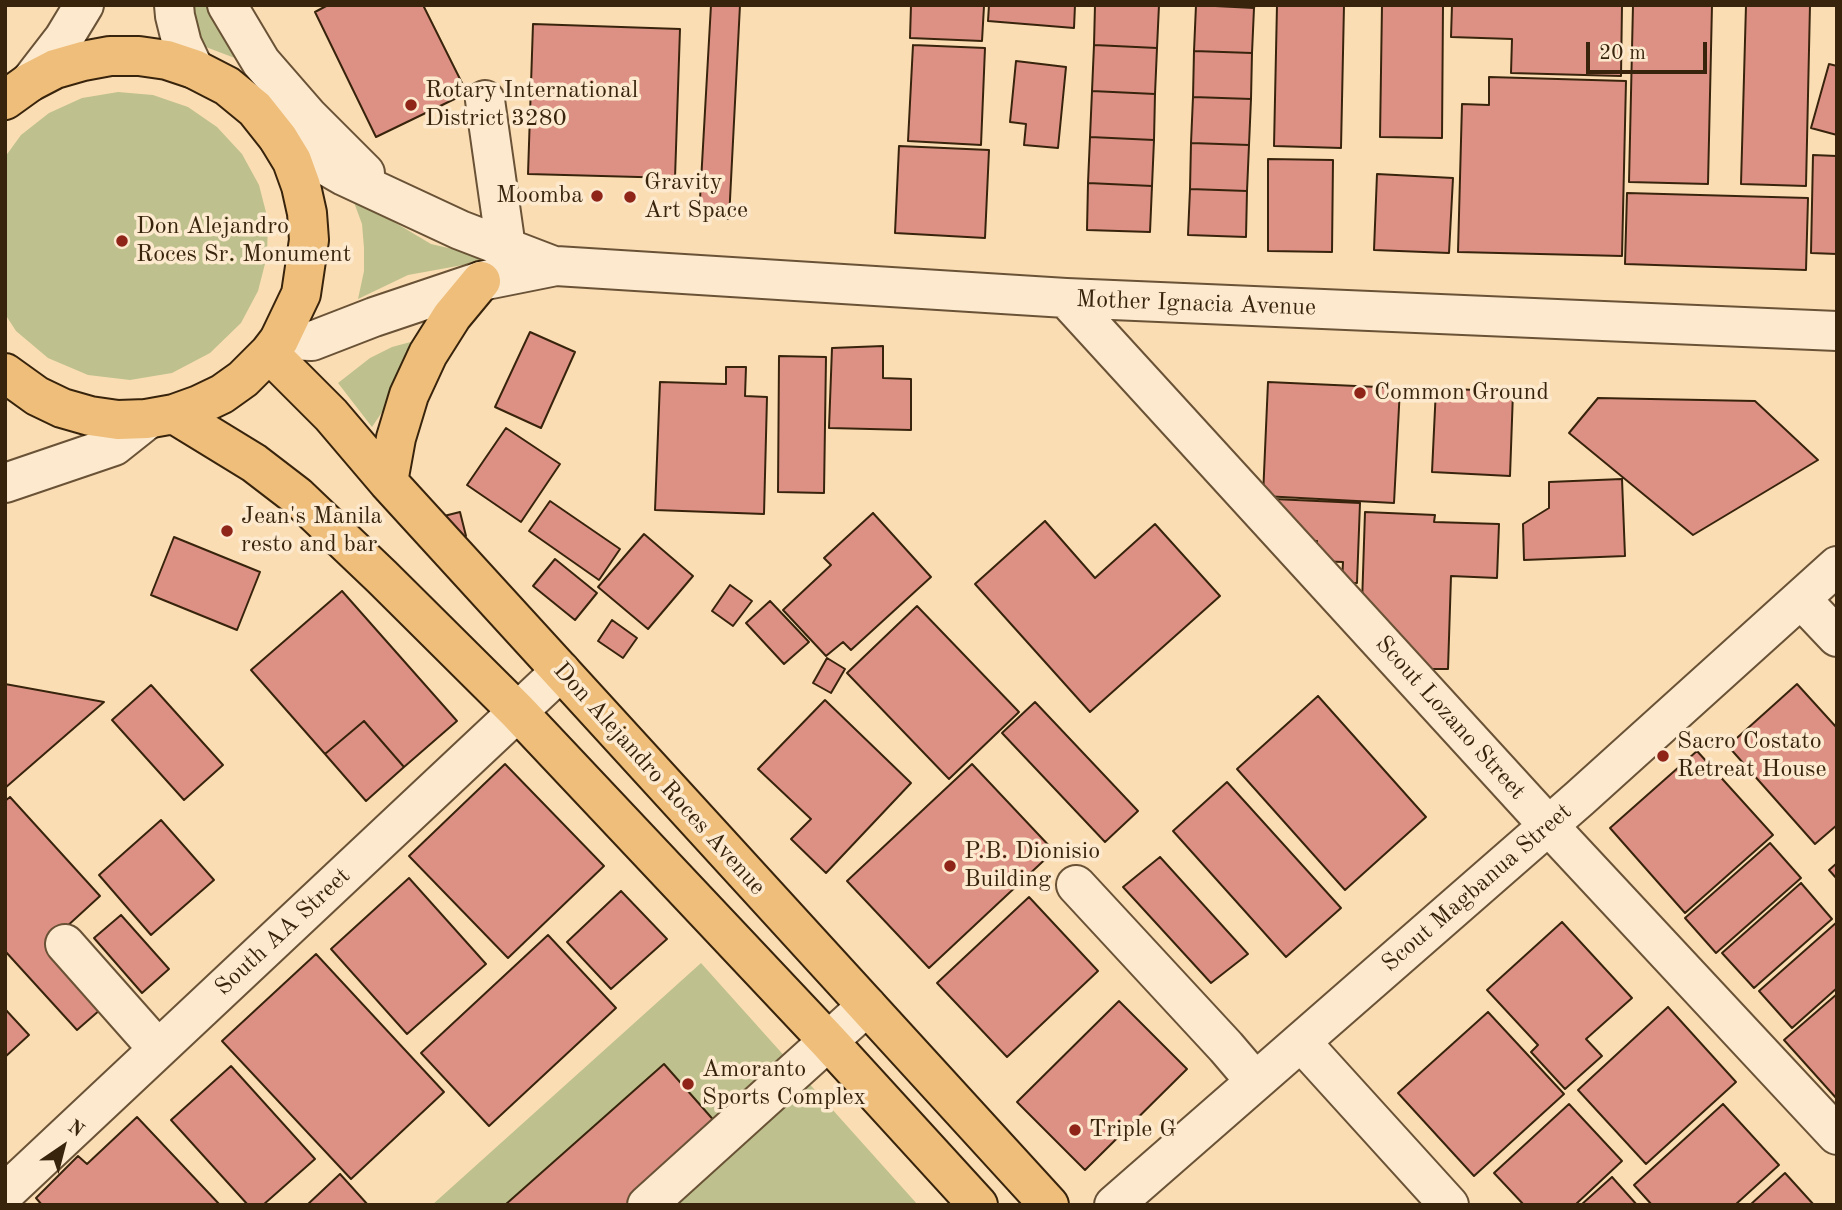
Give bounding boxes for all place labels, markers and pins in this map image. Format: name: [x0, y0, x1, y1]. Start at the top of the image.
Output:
place label: Rotary International District 3280: [425, 77, 638, 133]
marker: Rotary International District 3280: [403, 97, 419, 113]
place label: Gravity Art Space: [644, 169, 748, 225]
place label: Moomba: [496, 182, 583, 210]
marker: Moomba: [589, 188, 605, 204]
marker: Gravity Art Space: [622, 189, 638, 205]
place label: Don Alejandro Roces Sr. Monument: [136, 213, 351, 269]
marker: Don Alejandro Roces Sr. Monument: [114, 233, 130, 249]
place label: Common Ground: [1374, 379, 1549, 407]
marker: Common Ground: [1352, 385, 1368, 401]
place label: Jean's Manila resto and bar: [241, 503, 382, 559]
marker: Jean's Manila resto and bar: [219, 523, 235, 539]
place label: Sacro Costato Retreat House: [1677, 728, 1827, 784]
marker: Sacro Costato Retreat House: [1655, 748, 1671, 764]
place label: P.B. Dionisio Building: [964, 838, 1100, 894]
marker: P.B. Dionisio Building: [942, 858, 958, 874]
place label: Amoranto Sports Complex: [702, 1056, 866, 1112]
marker: Amoranto Sports Complex: [680, 1076, 696, 1092]
place label: Triple G: [1089, 1116, 1176, 1144]
marker: Triple G: [1067, 1122, 1083, 1138]

